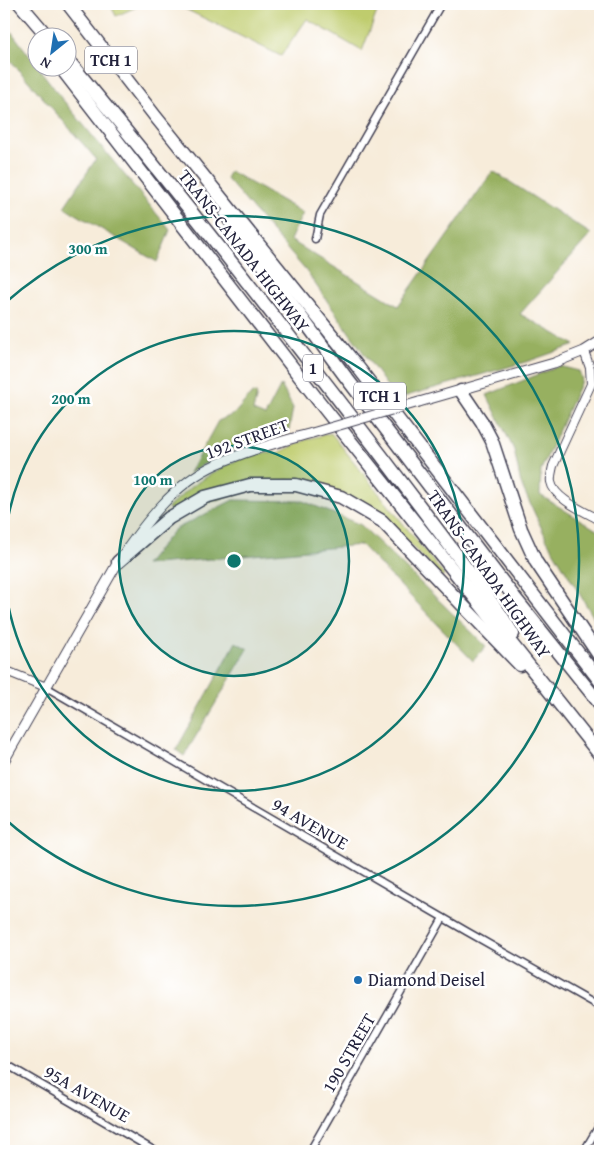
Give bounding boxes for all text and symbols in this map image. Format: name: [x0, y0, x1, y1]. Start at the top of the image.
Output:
north arrow: [28, 28, 78, 78]
road number: TCH 1: [85, 46, 137, 74]
text: N: [36, 52, 55, 74]
street label: TRANS-CANADA HIGHWAY: [172, 163, 317, 338]
text: 300 m: [68, 238, 108, 259]
road number: 1: [303, 354, 323, 382]
road number: TCH 1: [354, 382, 406, 410]
text: 200 m: [51, 388, 91, 409]
street label: 192 STREET: [201, 411, 293, 466]
text: 100 m: [133, 469, 173, 490]
street label: TRANS-CANADA HIGHWAY: [421, 484, 558, 664]
centre of rings: [225, 552, 243, 570]
street label: 94 AVENUE: [267, 791, 354, 856]
place label: Diamond Deisel: [368, 966, 485, 993]
marker: Diamond Deisel: [352, 974, 364, 986]
street label: 190 STREET: [315, 1008, 382, 1097]
street label: 95A AVENUE: [39, 1058, 135, 1129]

